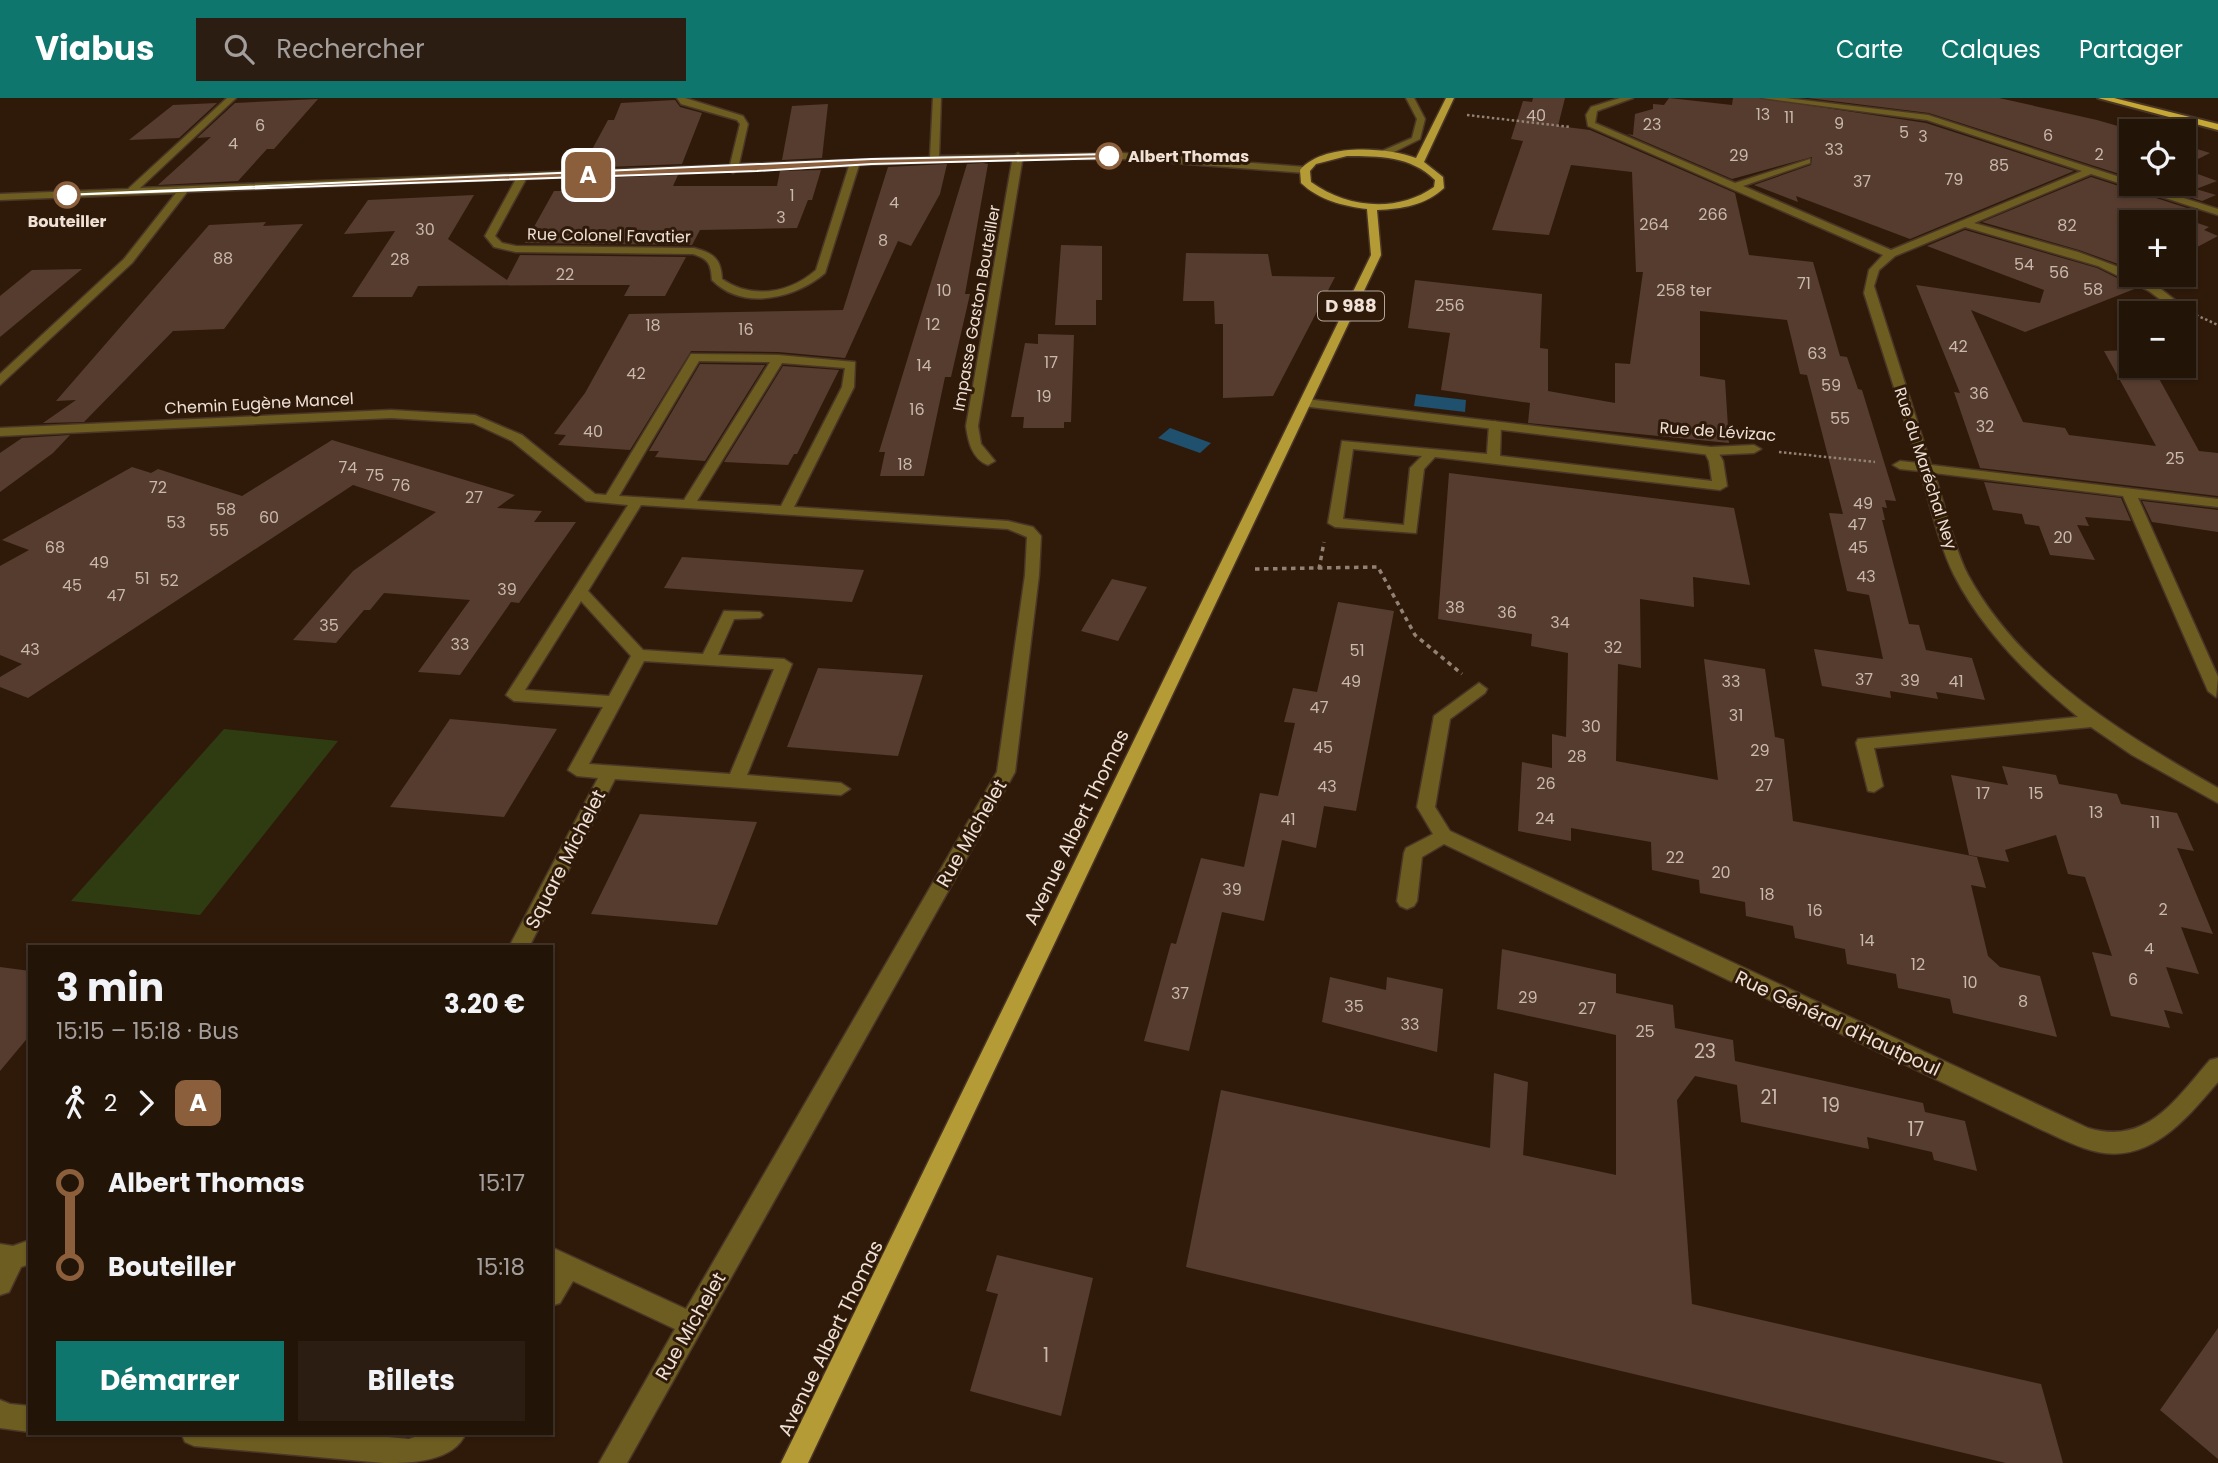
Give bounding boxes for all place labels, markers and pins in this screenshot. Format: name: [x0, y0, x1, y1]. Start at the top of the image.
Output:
marker: Albert Thomas: [1096, 143, 1122, 169]
place label: Albert Thomas: [1128, 145, 1249, 168]
marker: Bouteiller: [54, 182, 80, 208]
place label: Bouteiller: [28, 210, 107, 233]

